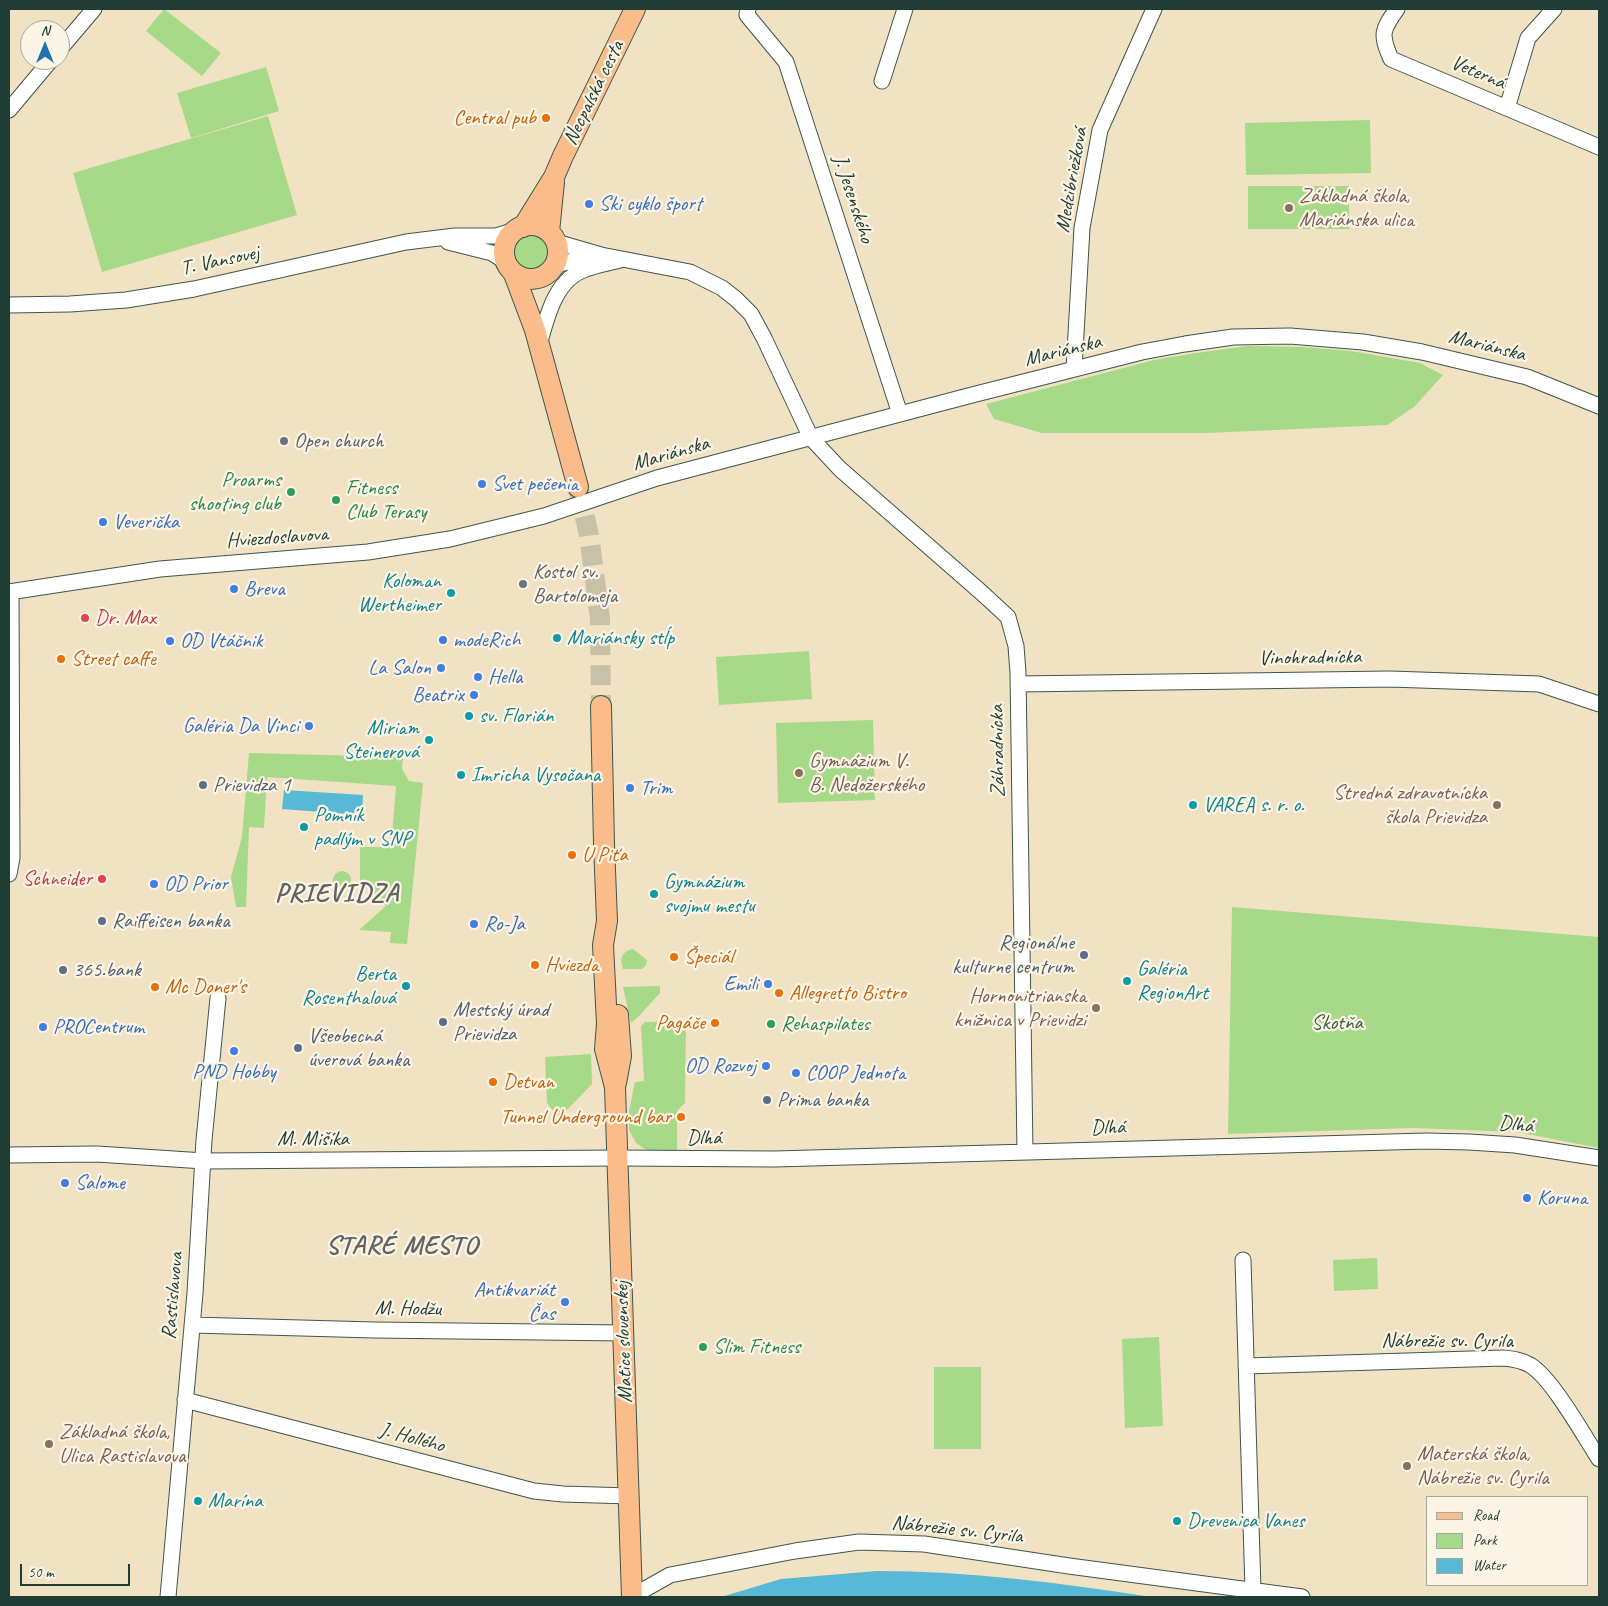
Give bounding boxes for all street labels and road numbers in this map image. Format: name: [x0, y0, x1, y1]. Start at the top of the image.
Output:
street label: Necpalská cesta: [558, 37, 630, 149]
street label: Veterná: [1447, 50, 1509, 96]
street label: Medzibriežková: [1050, 126, 1094, 234]
street label: J. Jesenského: [827, 152, 879, 246]
street label: T. Vansovej: [179, 240, 261, 282]
street label: Mariánska: [1446, 324, 1528, 368]
street label: Mariánska: [1022, 329, 1104, 373]
street label: Mariánska: [630, 431, 712, 477]
street label: Hviezdoslavova: [225, 522, 329, 554]
street label: Vinohradnícka: [1258, 645, 1362, 671]
street label: Záhradnícka: [985, 705, 1011, 797]
street label: Dlhá: [1497, 1111, 1535, 1139]
street label: Dlhá: [1090, 1115, 1126, 1141]
street label: Dlhá: [687, 1125, 721, 1151]
street label: M. Mišíka: [277, 1126, 349, 1152]
street label: Rastislavova: [157, 1251, 189, 1341]
street label: Matice slovenskej: [609, 1281, 639, 1403]
street label: M. Hodžu: [375, 1296, 441, 1322]
street label: Nábrežie sv. Cyrila: [1381, 1328, 1513, 1354]
street label: J. Hollého: [377, 1417, 447, 1459]
street label: Nábrežie sv. Cyrila: [890, 1511, 1024, 1549]

